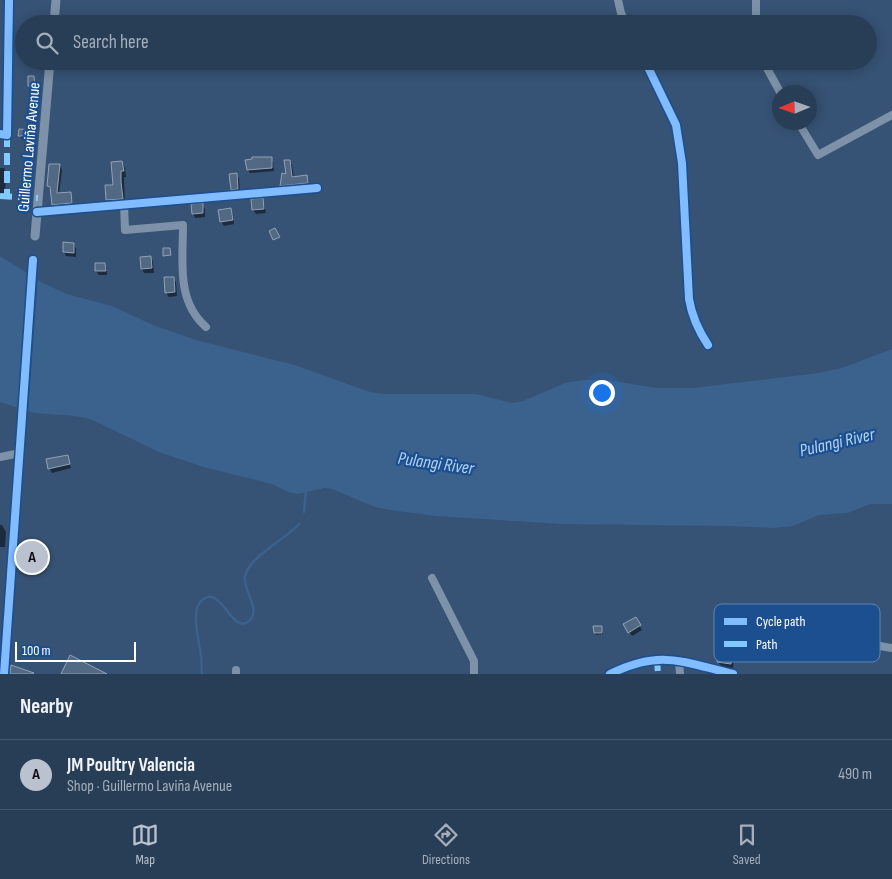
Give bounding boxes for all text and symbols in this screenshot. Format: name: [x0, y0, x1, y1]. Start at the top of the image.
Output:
search box: [15, 15, 877, 70]
icon: search: [33, 29, 61, 57]
text: Search here: [73, 31, 149, 54]
street label: Guillermo Laviña Avenue: [14, 82, 45, 213]
north arrow: [772, 85, 817, 130]
your location: [589, 380, 615, 406]
water label: Pulangi River: [798, 423, 878, 461]
water label: Pulangi River: [397, 448, 476, 479]
pin: A: [16, 538, 48, 576]
legend: [714, 604, 880, 662]
text: Cycle path: [756, 613, 806, 630]
text: Path: [756, 636, 777, 653]
scale bar: [15, 639, 136, 662]
text: 100 m: [22, 642, 51, 659]
text: Nearby: [20, 694, 73, 719]
text: JM Poultry Valencia: [67, 754, 195, 777]
text: A: [32, 765, 40, 784]
text: 490 m: [838, 765, 872, 784]
text: Shop · Guillermo Laviña Avenue: [67, 777, 232, 796]
tab: Map: [131, 821, 159, 868]
tab: Directions: [422, 821, 470, 868]
tab: Saved: [733, 821, 761, 868]

